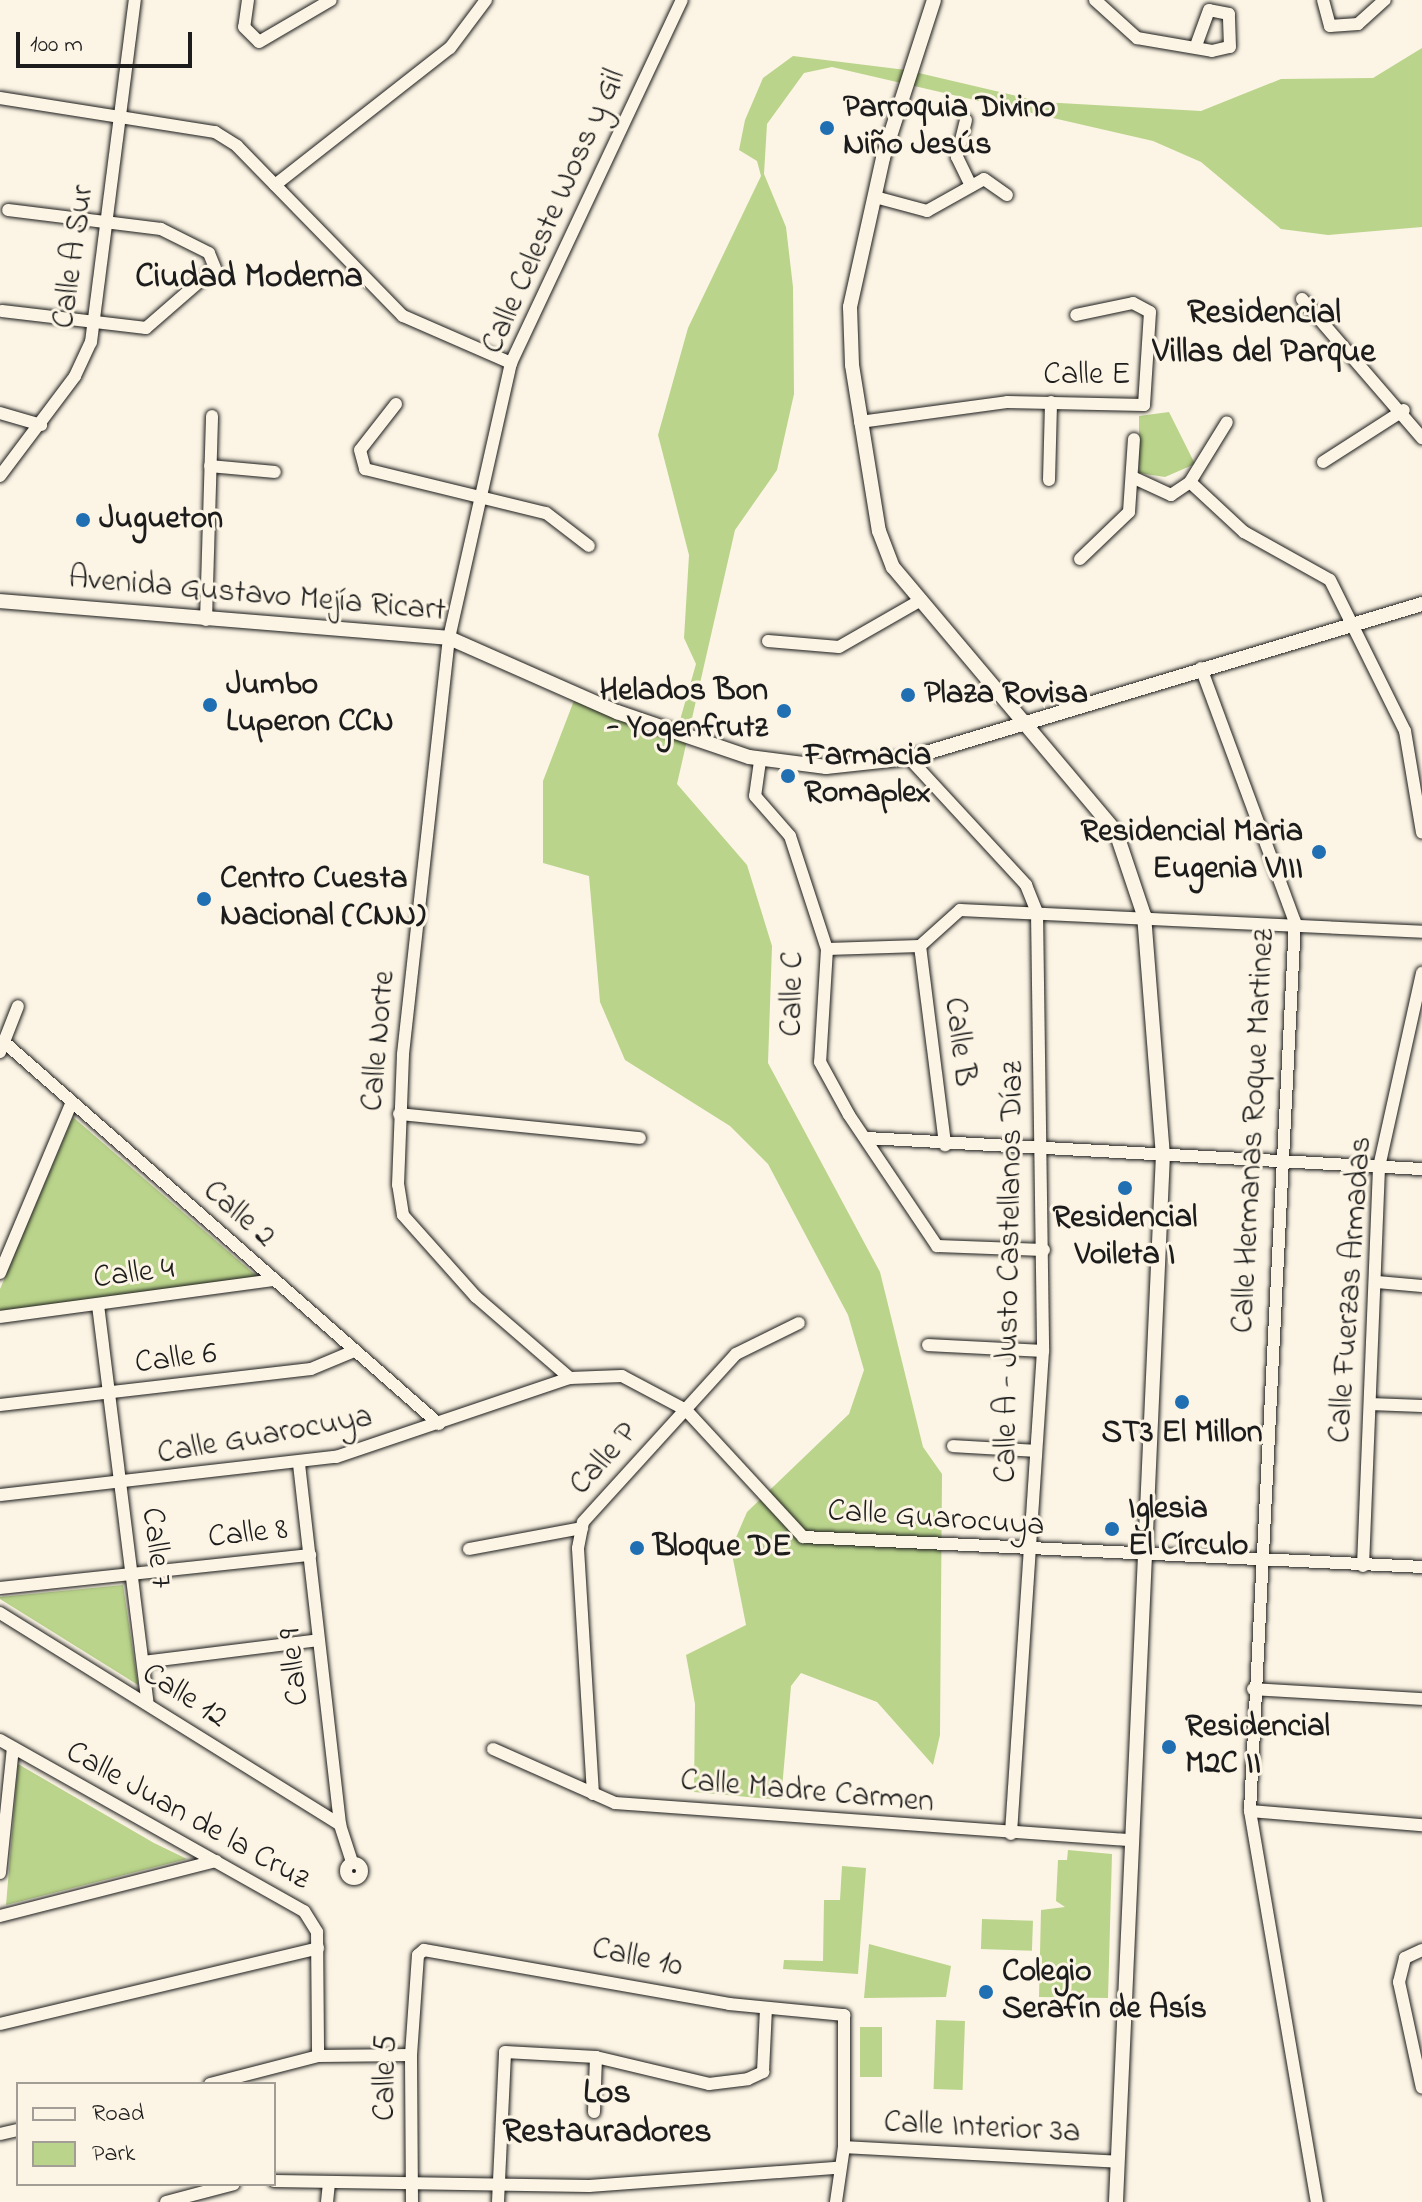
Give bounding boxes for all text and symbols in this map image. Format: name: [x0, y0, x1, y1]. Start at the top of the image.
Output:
scale bar: [20, 16, 196, 66]
text: 100 m: [30, 28, 83, 63]
street label: Calle Celeste Woss y Gil: [475, 64, 635, 360]
place label: Parroquia Divino Niño Jesús: [843, 91, 1056, 166]
marker: Parroquia Divino Niño Jesús: [818, 119, 836, 137]
street label: Calle A Sur: [46, 183, 104, 331]
district label: Ciudad Moderna: [135, 259, 363, 299]
district label: Residencial Villas del Parque: [1152, 294, 1376, 374]
street label: Calle E: [1043, 357, 1131, 395]
place label: Jugueton: [99, 501, 223, 539]
marker: Jugueton: [74, 511, 92, 529]
street label: Avenida Gustavo Mejía Ricart: [67, 560, 447, 632]
place label: Jumbo Luperon CCN: [226, 668, 394, 743]
place label: Helados Bon - Yogenfrutz: [600, 674, 768, 749]
place label: Plaza Rovisa: [924, 676, 1088, 714]
marker: Plaza Rovisa: [899, 686, 917, 704]
marker: Jumbo Luperon CCN: [201, 696, 219, 714]
marker: Helados Bon - Yogenfrutz: [775, 702, 793, 720]
place label: Farmacia Romaplex: [804, 739, 931, 814]
marker: Farmacia Romaplex: [779, 767, 797, 785]
place label: Residencial Maria Eugenia VIII: [1081, 815, 1303, 890]
marker: Residencial Maria Eugenia VIII: [1310, 843, 1328, 861]
place label: Centro Cuesta Nacional (CNN): [220, 862, 426, 937]
marker: Centro Cuesta Nacional (CNN): [195, 890, 213, 908]
street label: Calle Hermanas Roque Martinez: [1225, 928, 1285, 1334]
street label: Calle C: [774, 951, 814, 1037]
street label: Calle Norte: [355, 969, 405, 1113]
street label: Calle B: [933, 995, 983, 1089]
street label: Calle A - Justo Castellanos Díaz: [988, 1061, 1034, 1483]
street label: Calle Fuerzas Armadas: [1322, 1135, 1382, 1445]
street label: Calle 2: [194, 1173, 282, 1257]
marker: Residencial Voileta I: [1116, 1179, 1134, 1197]
place label: Residencial Voileta I: [1053, 1201, 1197, 1276]
street label: Calle 4: [91, 1251, 177, 1299]
street label: Calle 6: [133, 1336, 219, 1384]
marker: ST3 El Millon: [1173, 1393, 1191, 1411]
street label: Calle Guarocuya: [155, 1399, 375, 1475]
place label: ST3 El Millon: [1101, 1415, 1263, 1453]
street label: Calle P: [562, 1416, 648, 1504]
place label: Iglesia El Círculo: [1128, 1492, 1248, 1567]
street label: Calle Guarocuya: [826, 1493, 1046, 1547]
street label: Calle 7: [131, 1505, 179, 1591]
street label: Calle 8: [206, 1512, 290, 1558]
marker: Iglesia El Círculo: [1103, 1520, 1121, 1538]
place label: Bloque DE: [653, 1529, 791, 1567]
marker: Bloque DE: [628, 1539, 646, 1557]
street label: Calle 9: [273, 1626, 319, 1708]
street label: Calle 12: [134, 1656, 234, 1738]
place label: Residencial M2C II: [1185, 1710, 1330, 1785]
street label: Calle Juan de la Cruz: [58, 1734, 316, 1900]
marker: Residencial M2C II: [1160, 1738, 1178, 1756]
street label: Calle Madre Carmen: [679, 1763, 935, 1823]
street label: Calle 10: [588, 1931, 686, 1987]
place label: Colegio Serafín de Asís: [1002, 1955, 1207, 2030]
marker: Colegio Serafín de Asís: [977, 1983, 995, 2001]
street label: Calle 5: [367, 2035, 407, 2121]
district label: Los Restauradores: [502, 2074, 712, 2154]
legend: [16, 2082, 276, 2186]
text: Road: [92, 2097, 144, 2132]
street label: Calle Interior 3a: [883, 2105, 1081, 2153]
text: Park: [92, 2137, 135, 2172]

